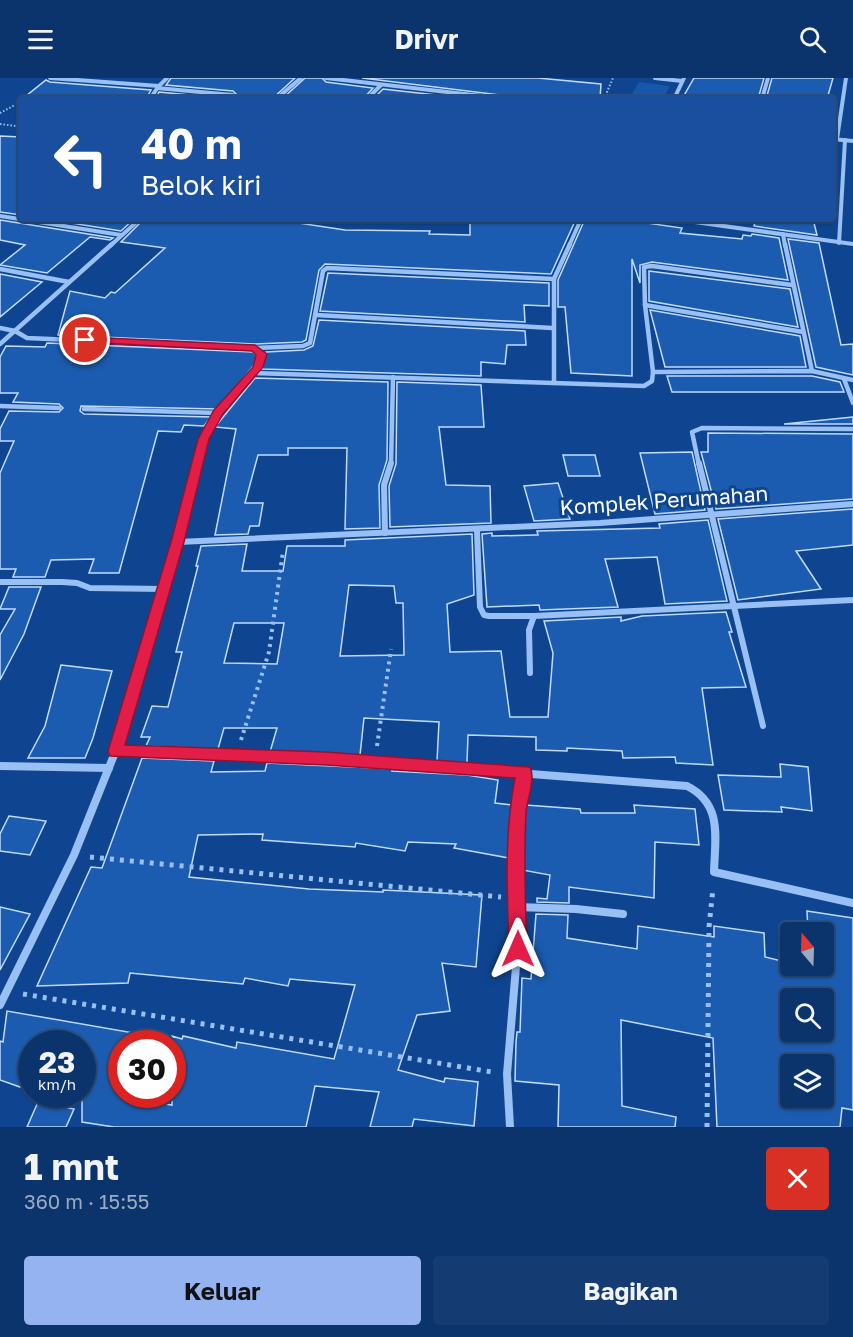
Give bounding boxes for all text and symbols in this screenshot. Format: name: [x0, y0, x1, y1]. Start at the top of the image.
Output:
icon: menu: [24, 23, 57, 56]
text: Drivr: [395, 23, 458, 55]
icon: search: [796, 23, 829, 56]
text: 40 m: [141, 118, 242, 168]
icon: left: [42, 120, 120, 198]
text: Belok kiri: [141, 169, 262, 201]
pin: [59, 314, 110, 365]
icon: arrive: [68, 323, 101, 356]
street label: Komplek Perumahan: [559, 480, 769, 520]
position arrow: [486, 917, 550, 981]
north arrow: [780, 922, 834, 976]
map controls: [780, 922, 834, 1108]
button: search: [780, 988, 834, 1042]
speed limit sign: 30: [108, 1030, 186, 1108]
text: 23: [39, 1044, 75, 1080]
button: layers: [780, 1054, 834, 1108]
text: km/h: [38, 1075, 76, 1093]
text: 1 mnt: [24, 1145, 119, 1188]
button: close: [766, 1147, 829, 1210]
text: 360 m · 15:55: [24, 1189, 149, 1213]
button: Keluar: [24, 1256, 421, 1325]
button: Bagikan: [433, 1256, 829, 1325]

